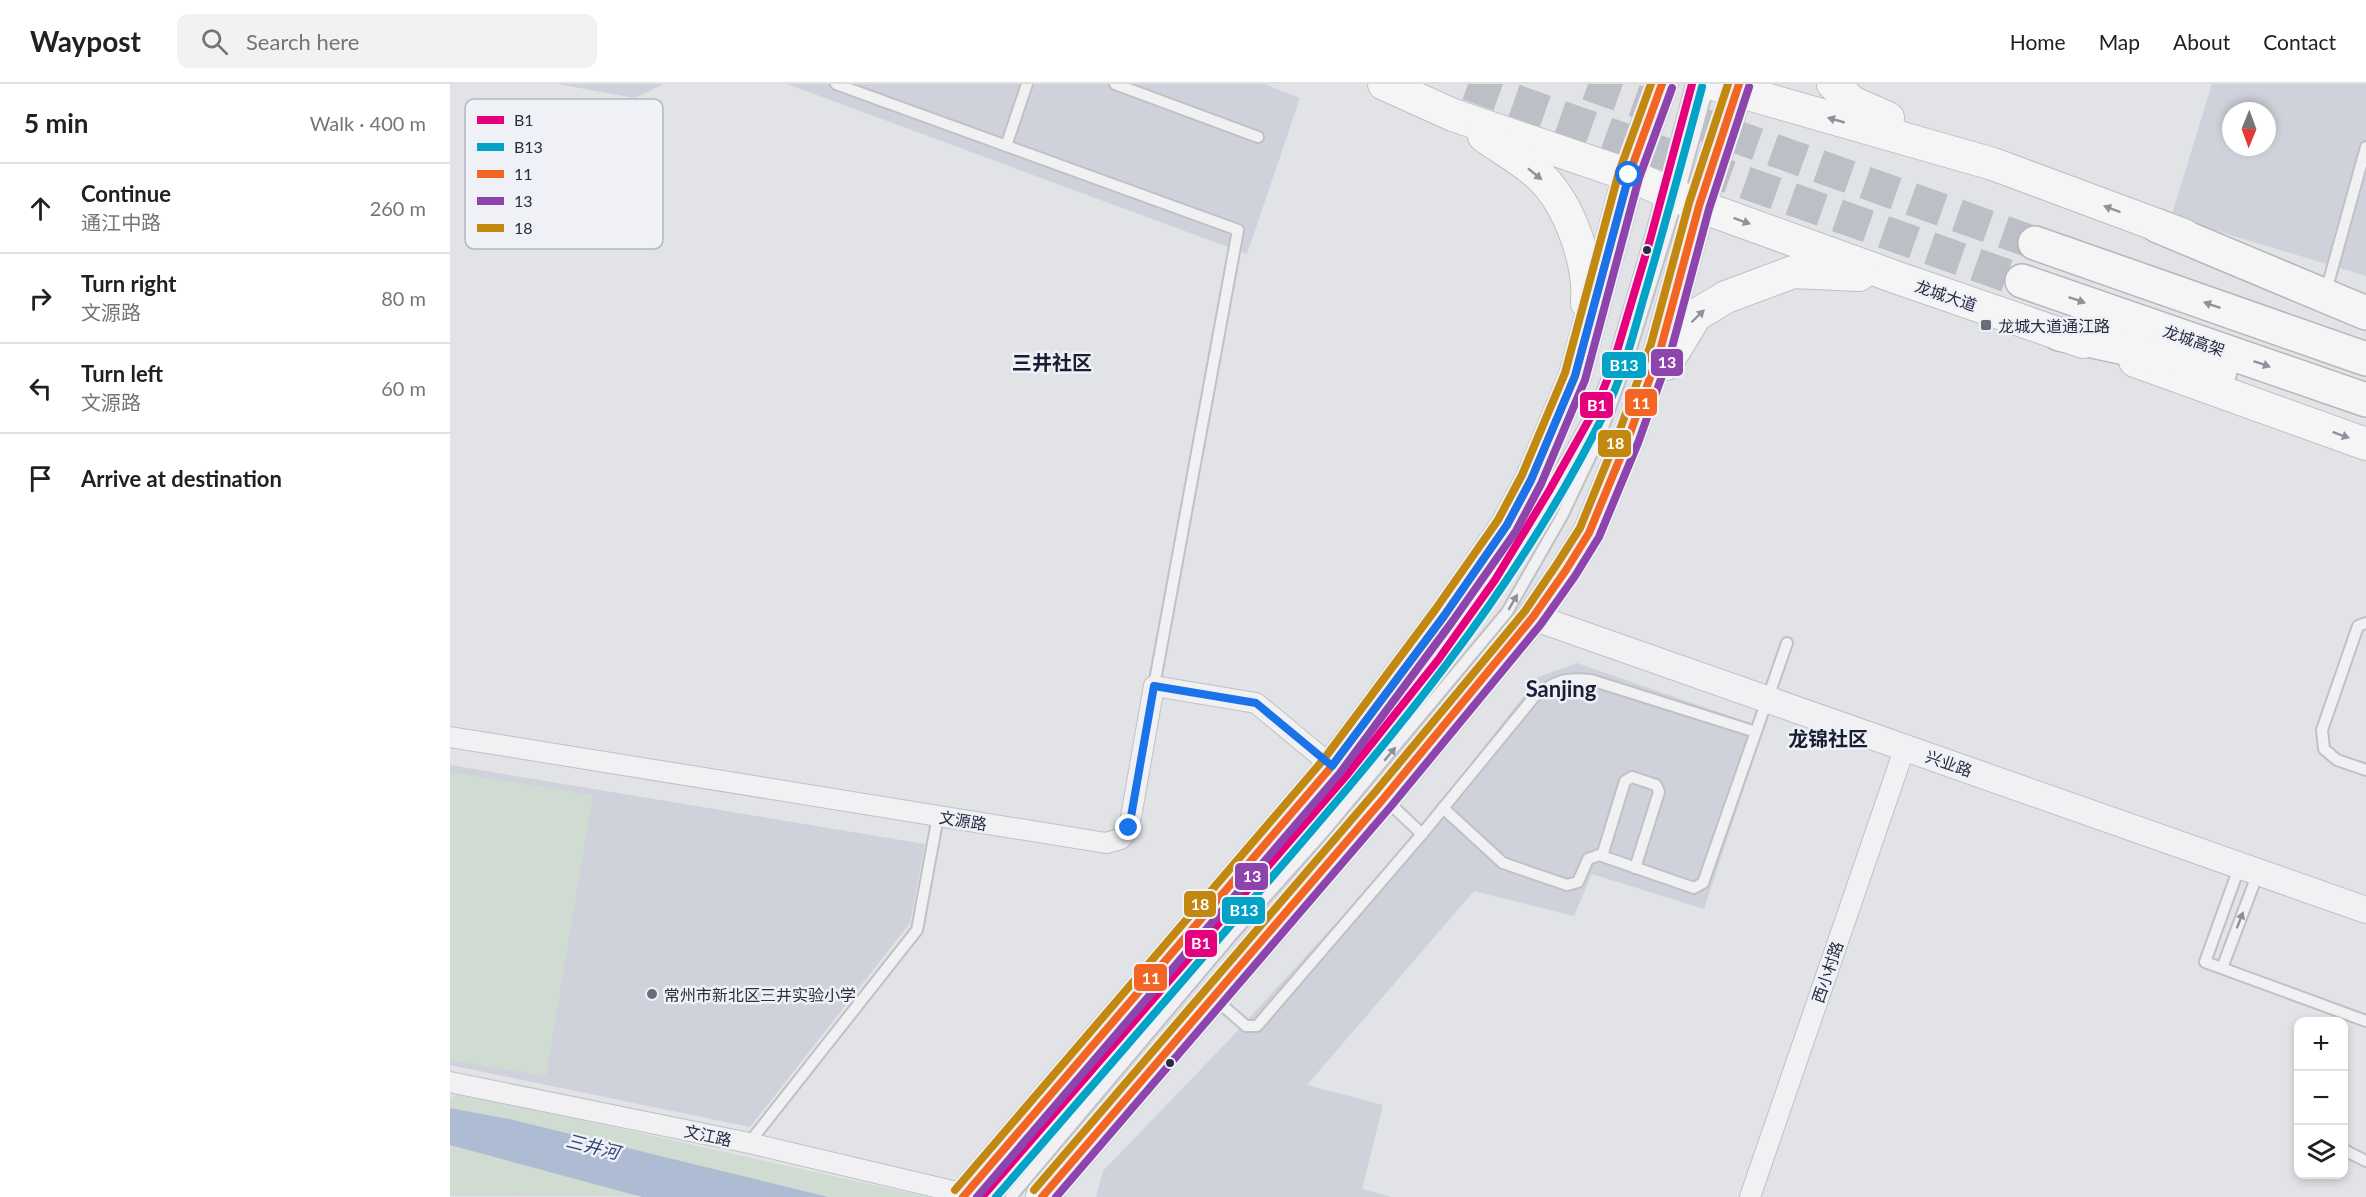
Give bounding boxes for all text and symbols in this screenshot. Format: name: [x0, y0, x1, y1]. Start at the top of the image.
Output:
search box: [177, 14, 597, 68]
text: Waypost: [30, 24, 141, 58]
icon: search: [198, 25, 231, 58]
text: Search here: [246, 28, 359, 55]
text: Home: [2010, 29, 2066, 54]
text: Map: [2099, 29, 2140, 54]
text: About: [2173, 29, 2230, 54]
text: Contact: [2263, 29, 2336, 54]
legend: [465, 99, 663, 249]
north arrow: [2222, 102, 2276, 156]
text: 5 min: [24, 107, 88, 139]
text: B1: [514, 110, 534, 129]
text: Walk · 400 m: [310, 111, 426, 135]
one-way arrow: [1827, 115, 1845, 124]
text: B13: [514, 137, 543, 156]
route start: [1615, 161, 1641, 187]
text: 11: [514, 164, 533, 183]
one-way arrow: [1527, 167, 1543, 180]
text: Continue: [81, 180, 171, 207]
text: 13: [514, 191, 533, 210]
icon: ahead: [24, 192, 57, 225]
text: 260 m: [370, 196, 426, 220]
one-way arrow: [2103, 204, 2121, 214]
text: 通江中路: [81, 210, 161, 234]
one-way arrow: [1733, 217, 1751, 227]
text: 18: [514, 218, 533, 237]
unlabelled marker: [1641, 244, 1653, 256]
text: Turn right: [81, 270, 176, 297]
street label: 龙城大道: [1913, 276, 1979, 314]
icon: right: [24, 282, 57, 315]
text: 80 m: [381, 286, 426, 310]
one-way arrow: [2069, 295, 2087, 305]
text: 文源路: [81, 300, 141, 324]
one-way arrow: [2203, 300, 2221, 310]
one-way arrow: [1691, 309, 1706, 323]
place label: 龙城大道通江路: [1998, 316, 2110, 335]
marker: 龙城大道通江路: [1979, 318, 1993, 332]
street label: 龙城高架: [2161, 321, 2227, 359]
line badge: 13: [1650, 348, 1684, 377]
district label: 三井社区: [1012, 350, 1092, 374]
line badge: B13: [1601, 351, 1647, 379]
text: 13: [1658, 352, 1676, 371]
text: B13: [1609, 355, 1639, 374]
one-way arrow: [2253, 359, 2271, 369]
text: Turn left: [81, 360, 163, 387]
icon: left: [24, 372, 57, 405]
text: 60 m: [381, 376, 426, 400]
line badge: 11: [1624, 388, 1658, 417]
text: 文源路: [81, 390, 141, 414]
line badge: B1: [1579, 391, 1614, 419]
text: 11: [1632, 393, 1650, 412]
text: B1: [1587, 395, 1607, 414]
line badge: 18: [1597, 429, 1632, 458]
one-way arrow: [2332, 430, 2350, 440]
text: 18: [1606, 433, 1624, 452]
icon: arrive: [24, 462, 57, 495]
text: Arrive at destination: [81, 465, 282, 492]
one-way arrow: [1508, 594, 1518, 611]
district label: Sanjing: [1526, 675, 1597, 702]
district label: 龙锦社区: [1788, 726, 1868, 750]
street label: 兴业路: [1923, 746, 1975, 780]
one-way arrow: [1383, 747, 1396, 762]
street label: 文源路: [938, 807, 988, 833]
route end: [1115, 814, 1141, 840]
line badge: 13: [1234, 862, 1269, 891]
text: 13: [1243, 866, 1261, 885]
line badge: 18: [1183, 890, 1217, 918]
text: 18: [1191, 894, 1209, 913]
line badge: B13: [1221, 896, 1266, 925]
text: B13: [1229, 900, 1259, 919]
one-way arrow: [2236, 911, 2246, 929]
line badge: B1: [1184, 929, 1218, 958]
text: B1: [1191, 933, 1211, 952]
street label: 西小村路: [1808, 939, 1846, 1005]
line badge: 11: [1133, 963, 1168, 992]
text: 11: [1142, 968, 1160, 987]
place label: 常州市新北区三井实验小学: [664, 985, 856, 1004]
marker: 常州市新北区三井实验小学: [645, 987, 659, 1001]
map controls: [2294, 1017, 2348, 1179]
button: +: [2294, 1017, 2348, 1071]
unlabelled marker: [1164, 1057, 1176, 1069]
button: −: [2294, 1071, 2348, 1125]
street label: 文江路: [683, 1121, 733, 1149]
button: layers: [2294, 1125, 2348, 1179]
water label: 三井河: [564, 1129, 625, 1164]

